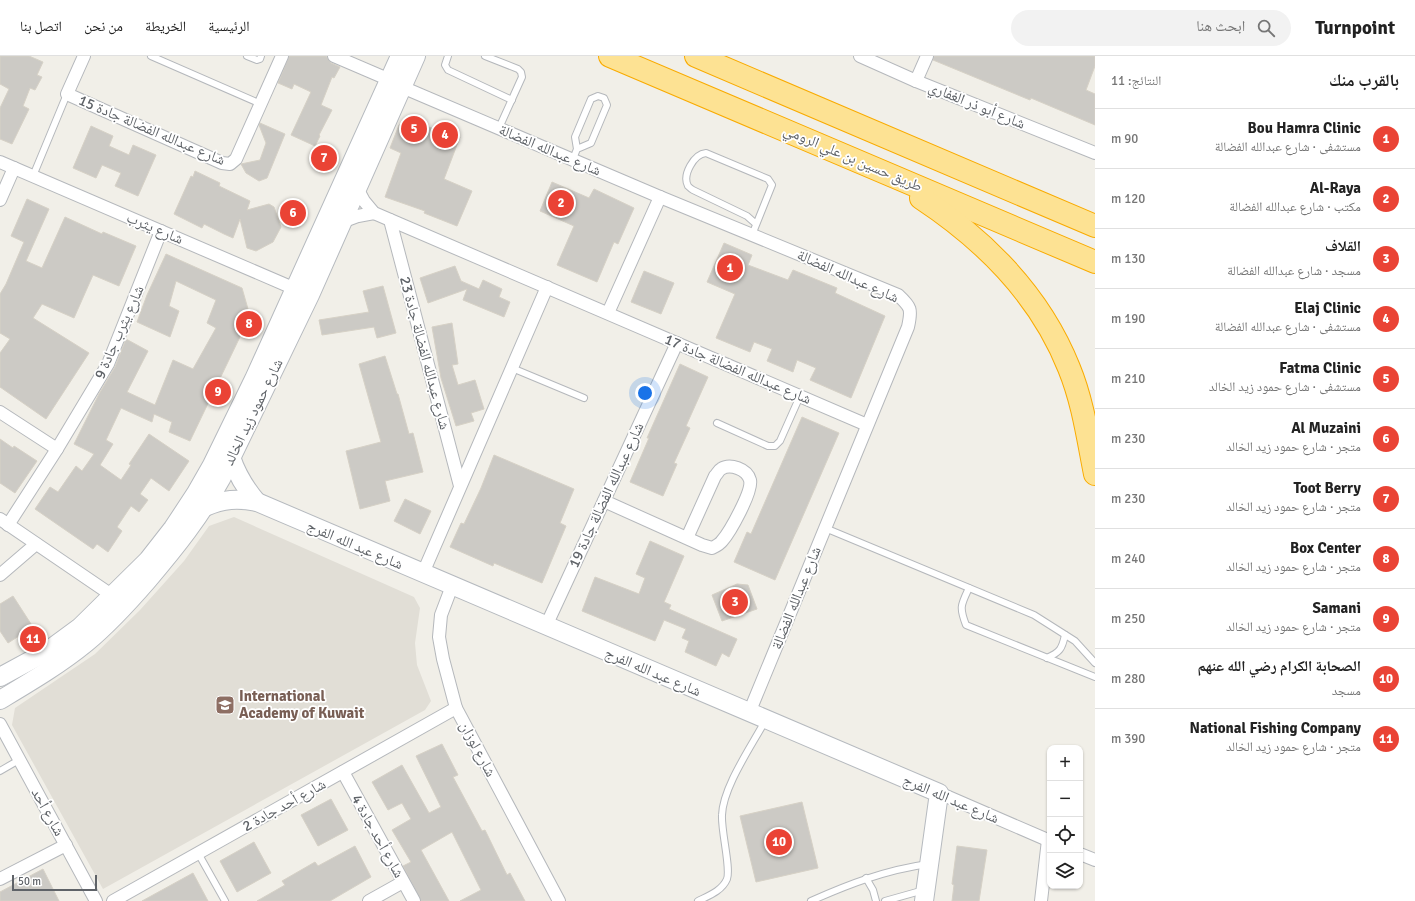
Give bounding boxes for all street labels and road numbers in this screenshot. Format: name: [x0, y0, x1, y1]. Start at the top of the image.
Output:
street label: شارع أبو ذر الغفاري: [925, 77, 1028, 135]
street label: شارع عبدالله الفضالة جادة 15: [75, 91, 228, 170]
street label: شارع عبدالله الفضالة: [496, 120, 604, 181]
street label: طريق حسين بن علي الرومي: [780, 121, 925, 198]
street label: شارع يثرب: [123, 208, 186, 249]
street label: شارع عبدالله الفضالة: [794, 246, 902, 307]
street label: شارع عبدالله الفضالة جادة 23: [395, 274, 454, 432]
street label: شارع يثرب جادة 9: [90, 282, 149, 382]
street label: شارع عبدالله الفضالة جادة 17: [661, 330, 814, 409]
street label: شارع حمود زيد الخالد: [219, 356, 288, 469]
street label: شارع عبدالله الفضالة جادة 19: [564, 420, 648, 571]
street label: شارع عبد الله الفرج: [304, 517, 406, 574]
street label: شارع عبدالله الفضالة: [767, 544, 826, 652]
street label: شارع عبد الله الفرج: [602, 644, 704, 701]
street label: شارع لوزان: [455, 718, 500, 780]
street label: شارع عبد الله الفرج: [900, 771, 1002, 828]
street label: شارع أحد جادة 2: [239, 775, 329, 836]
street label: شارع أحد: [27, 785, 69, 840]
street label: شارع أحد جادة 4: [347, 791, 408, 881]

